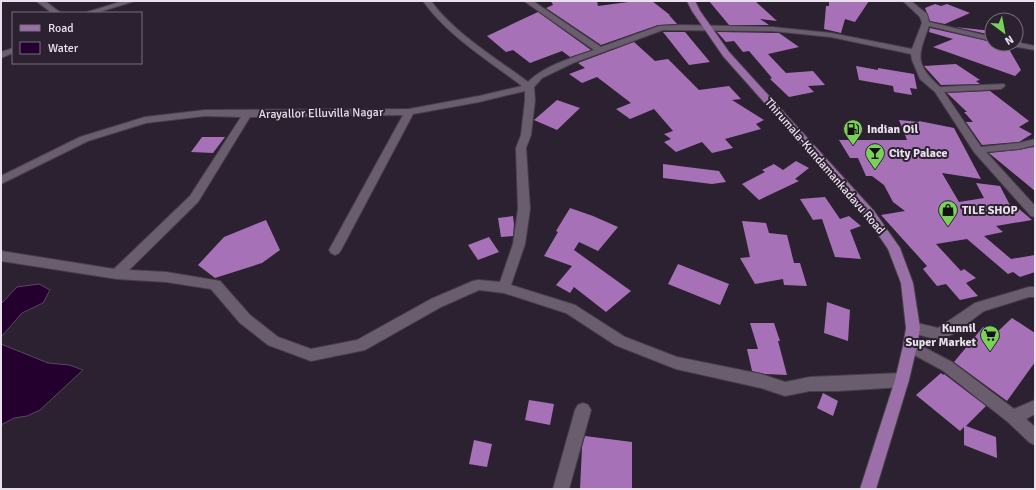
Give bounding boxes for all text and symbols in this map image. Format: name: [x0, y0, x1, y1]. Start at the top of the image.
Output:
legend: [12, 12, 142, 64]
north arrow: [984, 12, 1024, 52]
text: Road: [48, 21, 74, 36]
text: N: [1002, 33, 1016, 48]
text: Water: [48, 41, 79, 56]
street label: Thirumala-Kundamankadavu Road: [761, 95, 888, 237]
street label: Arayallor Elluvilla Nagar: [259, 105, 384, 122]
fuel station icon: Indian Oil: [842, 118, 864, 146]
place label: Indian Oil: [867, 122, 918, 137]
bar icon: City Palace: [864, 142, 886, 170]
place label: City Palace: [889, 146, 948, 161]
shop icon: TILE SHOP: [937, 199, 959, 227]
place label: TILE SHOP: [962, 203, 1018, 218]
place label: Kunnil Super Market: [905, 321, 977, 350]
supermarket icon: Kunnil Super Market: [979, 324, 1001, 352]

